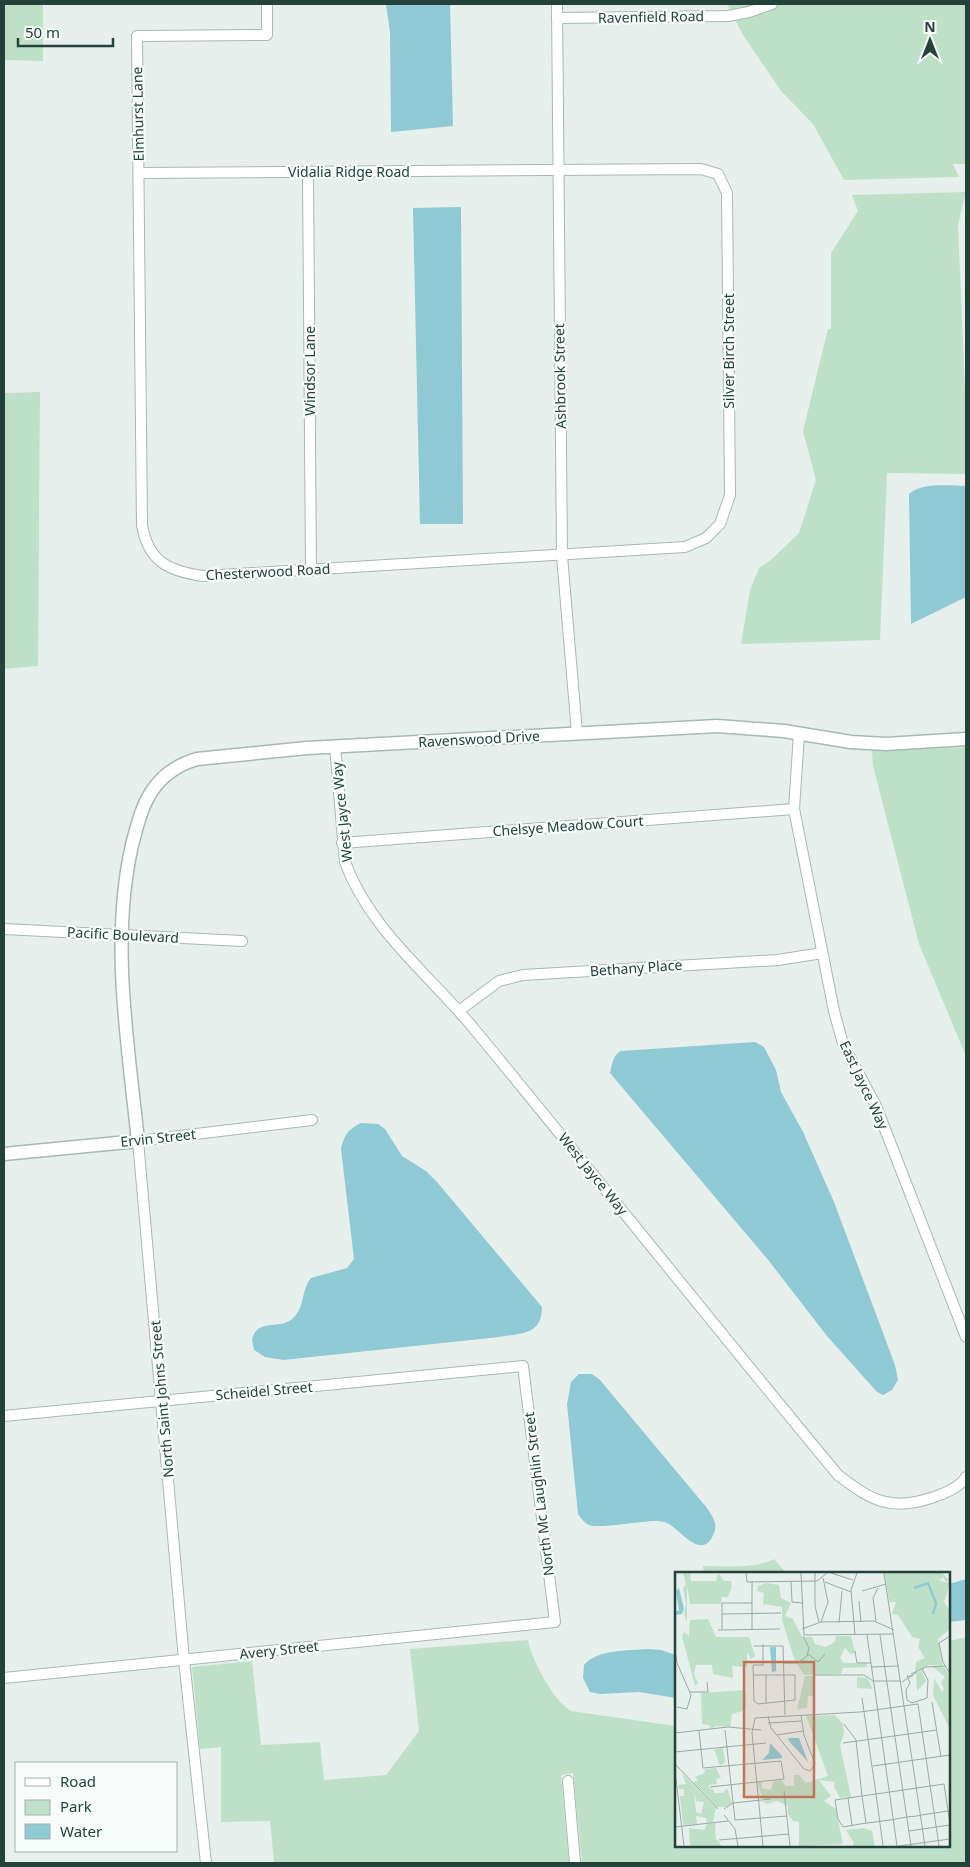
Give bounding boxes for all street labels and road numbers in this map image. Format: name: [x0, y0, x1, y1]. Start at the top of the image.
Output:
street label: Ravenfield Road: [598, 6, 704, 27]
street label: Elmhurst Lane: [127, 66, 148, 162]
street label: Vidalia Ridge Road: [288, 162, 410, 181]
street label: Silver Birch Street: [719, 293, 738, 409]
street label: Ashbrook Street: [549, 323, 570, 429]
street label: Windsor Lane: [300, 326, 319, 416]
street label: Chesterwood Road: [205, 559, 331, 584]
street label: Ravenswood Drive: [418, 726, 540, 751]
street label: West Jayce Way: [327, 760, 356, 863]
street label: Chelsye Meadow Court: [492, 811, 644, 840]
street label: Pacific Boulevard: [67, 922, 179, 947]
street label: Bethany Place: [589, 955, 683, 980]
street label: East Jayce Way: [836, 1037, 894, 1133]
street label: Ervin Street: [119, 1124, 197, 1151]
street label: West Jayce Way: [554, 1129, 633, 1220]
street label: North Saint Johns Street: [145, 1320, 178, 1478]
street label: Scheidel Street: [215, 1377, 313, 1404]
street label: North Mc Laughlin Street: [519, 1411, 558, 1577]
street label: Avery Street: [238, 1636, 320, 1663]

